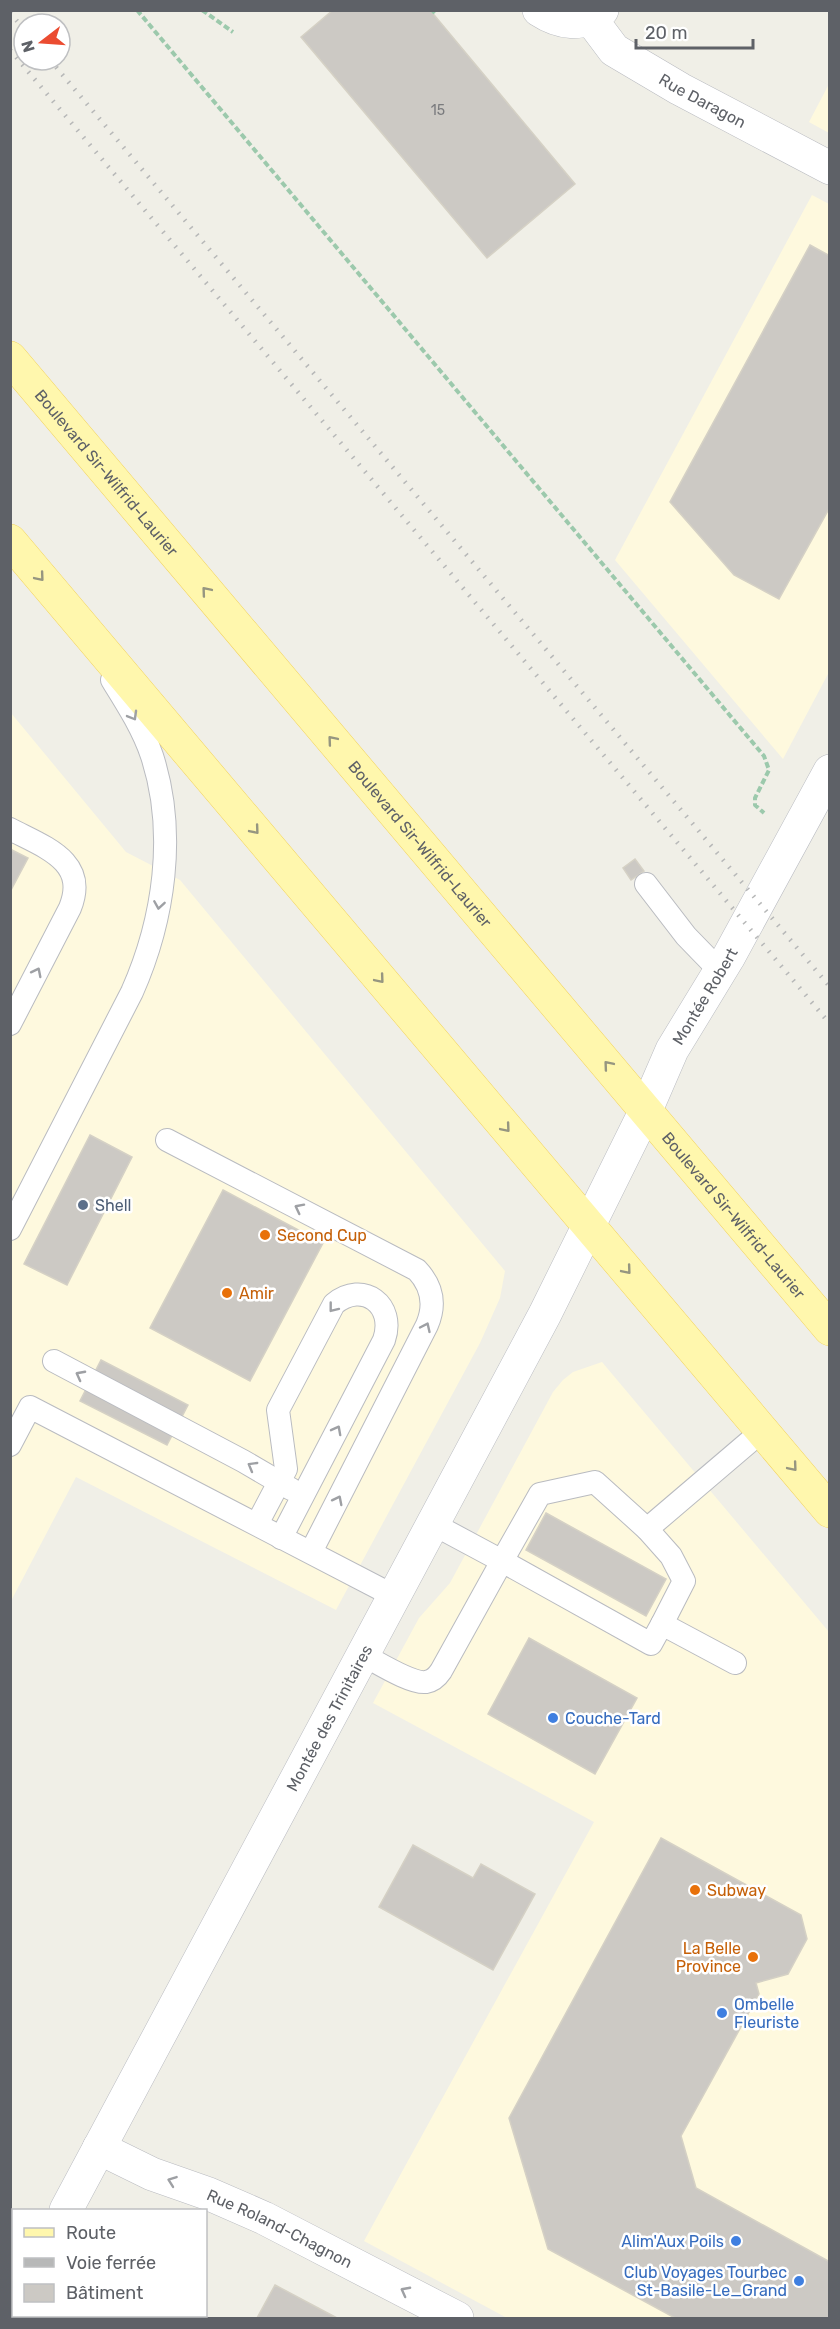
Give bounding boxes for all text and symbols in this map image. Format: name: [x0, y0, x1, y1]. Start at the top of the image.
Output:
north arrow: [12, 12, 72, 72]
scale bar: [636, 12, 753, 50]
text: 20 m: [645, 22, 687, 44]
text: N: [17, 38, 39, 55]
street label: Rue Daragon: [656, 69, 749, 132]
house number: 15: [431, 102, 445, 119]
street label: Boulevard Sir-Wilfrid-Laurier: [31, 385, 182, 560]
one-way arrow: [33, 570, 44, 581]
one-way arrow: [203, 587, 214, 598]
one-way arrow: [126, 710, 138, 720]
one-way arrow: [328, 736, 339, 747]
street label: Boulevard Sir-Wilfrid-Laurier: [345, 757, 496, 931]
one-way arrow: [247, 823, 258, 834]
one-way arrow: [153, 900, 166, 910]
street label: Montée Robert: [668, 944, 741, 1048]
one-way arrow: [30, 968, 41, 979]
one-way arrow: [373, 972, 384, 983]
one-way arrow: [604, 1061, 615, 1072]
one-way arrow: [499, 1121, 510, 1132]
street label: Boulevard Sir-Wilfrid-Laurier: [658, 1128, 810, 1302]
place label: Shell: [95, 1196, 131, 1215]
marker: Shell: [76, 1198, 90, 1212]
one-way arrow: [295, 1204, 306, 1216]
place label: Second Cup: [277, 1226, 367, 1245]
marker: Second Cup: [258, 1228, 272, 1242]
one-way arrow: [619, 1263, 630, 1274]
place label: Amir: [239, 1284, 274, 1303]
marker: Amir: [220, 1286, 234, 1300]
one-way arrow: [329, 1301, 340, 1312]
one-way arrow: [419, 1322, 431, 1333]
one-way arrow: [76, 1371, 86, 1382]
one-way arrow: [330, 1425, 341, 1436]
one-way arrow: [786, 1460, 797, 1471]
one-way arrow: [248, 1462, 258, 1474]
one-way arrow: [330, 1496, 342, 1507]
street label: Montée des Trinitaires: [282, 1641, 376, 1794]
place label: Couche-Tard: [565, 1709, 661, 1728]
marker: Couche-Tard: [546, 1711, 560, 1725]
place label: Subway: [707, 1881, 766, 1900]
marker: Subway: [688, 1883, 702, 1897]
place label: La Belle Province: [676, 1939, 741, 1976]
marker: La Belle Province: [746, 1950, 760, 1964]
place label: Ombelle Fleuriste: [734, 1995, 799, 2032]
marker: Ombelle Fleuriste: [715, 2006, 729, 2020]
one-way arrow: [167, 2176, 178, 2189]
street label: Rue Roland-Chagnon: [204, 2185, 356, 2272]
legend: [12, 2209, 207, 2317]
text: Route: [66, 2222, 116, 2244]
place label: Alim'Aux Poils: [621, 2232, 724, 2251]
marker: Alim'Aux Poils: [729, 2234, 743, 2248]
text: Voie ferrée: [66, 2252, 156, 2274]
place label: Club Voyages Tourbec St-Basile-Le_Grand: [624, 2263, 787, 2300]
marker: Club Voyages Tourbec St-Basile-Le_Grand: [792, 2274, 806, 2288]
text: Bâtiment: [66, 2282, 143, 2304]
one-way arrow: [401, 2287, 412, 2298]

